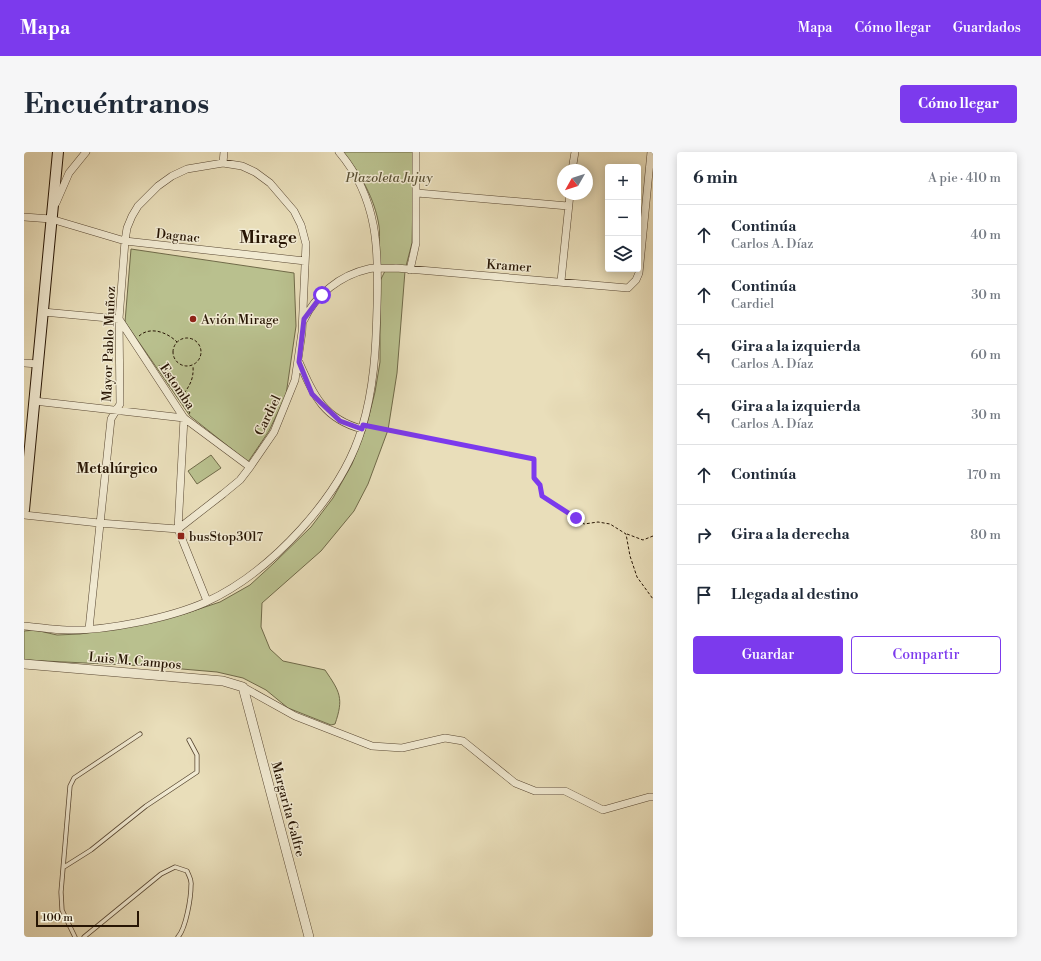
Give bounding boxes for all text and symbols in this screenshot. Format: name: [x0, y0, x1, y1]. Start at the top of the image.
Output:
text: Mapa: [20, 16, 70, 40]
text: Mapa: [798, 19, 832, 37]
text: Cómo llegar: [854, 19, 931, 37]
text: Guardados: [953, 19, 1021, 37]
button: Cómo llegar: [900, 85, 1017, 123]
text: Encuéntranos: [24, 87, 209, 122]
north arrow: [557, 164, 593, 200]
map controls: [605, 164, 641, 272]
button: +: [605, 164, 641, 200]
text: 6 min: [693, 167, 738, 189]
park label: Plazoleta Jujuy: [344, 170, 433, 186]
text: A pie · 410 m: [928, 170, 1001, 186]
button: −: [605, 200, 641, 236]
text: Continúa: [731, 217, 796, 236]
icon: ahead: [693, 224, 715, 246]
street label: Dagnac: [155, 226, 201, 246]
district label: Mirage: [239, 227, 297, 249]
text: 40 m: [971, 227, 1001, 243]
button: layers: [605, 236, 641, 272]
text: Carlos A. Díaz: [731, 236, 814, 252]
street label: Kramer: [486, 256, 532, 276]
text: Continúa: [731, 277, 796, 296]
icon: ahead: [693, 284, 715, 306]
street label: Mayor Pablo Muñoz: [99, 286, 119, 402]
route start: [313, 286, 331, 304]
text: 30 m: [971, 287, 1001, 303]
text: Cardiel: [731, 296, 774, 312]
place label: Avión Mirage: [200, 312, 279, 328]
marker: Avión Mirage: [188, 314, 198, 324]
text: Gira a la izquierda: [731, 337, 861, 356]
icon: left: [693, 344, 715, 366]
text: 60 m: [970, 347, 1001, 363]
text: Carlos A. Díaz: [731, 356, 814, 372]
street label: Estomba: [156, 361, 199, 413]
street label: Cardiel: [251, 392, 285, 438]
text: Gira a la izquierda: [731, 397, 861, 416]
icon: left: [693, 404, 715, 426]
text: 30 m: [971, 407, 1001, 423]
text: Carlos A. Díaz: [731, 416, 814, 432]
district label: Metalúrgico: [76, 460, 158, 478]
icon: ahead: [693, 464, 715, 486]
text: Continúa: [731, 465, 796, 484]
text: 170 m: [967, 467, 1001, 483]
route end: [567, 509, 585, 527]
icon: right: [693, 524, 715, 546]
text: Gira a la derecha: [731, 525, 850, 544]
text: 80 m: [970, 527, 1001, 543]
place label: busStop3017: [189, 529, 264, 545]
marker: busStop3017: [176, 531, 186, 541]
icon: arrive: [693, 584, 715, 606]
text: Llegada al destino: [731, 585, 859, 604]
button: Guardar: [693, 636, 843, 674]
button: Compartir: [851, 636, 1001, 674]
street label: Luis M. Campos: [88, 649, 182, 673]
street label: Margarita Galfre: [268, 760, 309, 859]
scale bar: [36, 909, 139, 928]
text: 100 m: [42, 911, 73, 925]

